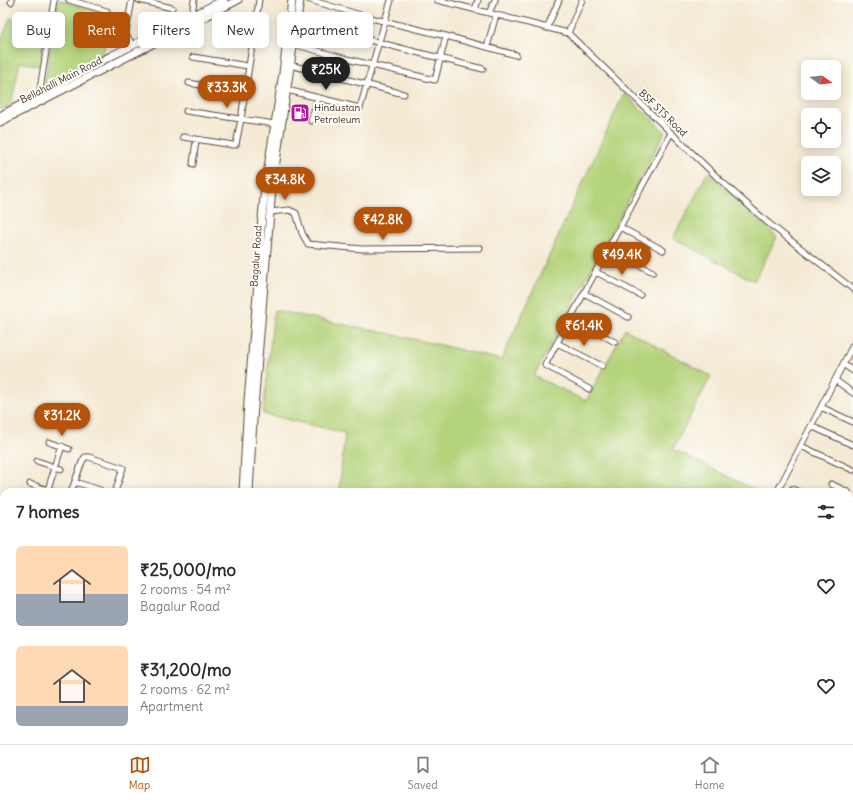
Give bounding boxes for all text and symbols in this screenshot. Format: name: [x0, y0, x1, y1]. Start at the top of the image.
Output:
chip: Buy: [12, 12, 65, 48]
chip: Rent: [73, 12, 130, 48]
chip: Filters: [138, 12, 204, 48]
chip: New: [212, 12, 269, 48]
chip: Apartment: [277, 12, 373, 48]
street label: Bellahalli Main Road: [18, 54, 104, 106]
pin: ₹25K: [302, 57, 350, 91]
north arrow: [801, 60, 841, 100]
map controls: [801, 60, 841, 196]
text: ₹25K: [311, 61, 341, 78]
pin: ₹33.3K: [194, 75, 260, 109]
text: ₹33.3K: [207, 79, 247, 96]
street label: BSF STS Road: [636, 87, 690, 139]
place label: Hindustan Petroleum: [314, 101, 361, 126]
fuel station icon: Hindustan Petroleum: [289, 102, 311, 124]
button: locate: [801, 108, 841, 148]
button: layers: [801, 156, 841, 196]
pin: ₹34.8K: [252, 167, 318, 201]
text: ₹34.8K: [265, 171, 305, 188]
pin: ₹42.8K: [350, 207, 416, 241]
text: ₹42.8K: [363, 211, 403, 228]
street label: Bagalur Road: [247, 225, 265, 287]
pin: ₹49.4K: [589, 242, 655, 276]
text: ₹49.4K: [602, 246, 642, 263]
pin: ₹61.4K: [551, 313, 617, 347]
text: ₹61.4K: [565, 317, 603, 334]
pin: ₹31.2K: [29, 403, 95, 437]
text: ₹31.2K: [43, 407, 81, 424]
text: 7 homes: [16, 501, 80, 523]
icon: filters: [815, 501, 837, 523]
text: ₹25,000/mo: [140, 559, 236, 581]
icon: home: [48, 562, 96, 610]
icon: heart: [815, 575, 837, 597]
text: 2 rooms · 54 m²: [140, 581, 231, 598]
text: Bagalur Road: [140, 598, 220, 615]
text: ₹31,200/mo: [140, 659, 231, 681]
icon: home: [48, 662, 96, 710]
icon: heart: [815, 675, 837, 697]
text: 2 rooms · 62 m²: [140, 681, 230, 698]
text: Apartment: [140, 698, 203, 715]
tab: Map: [129, 754, 151, 792]
tab: Saved: [408, 754, 438, 792]
tab: Home: [695, 754, 724, 792]

